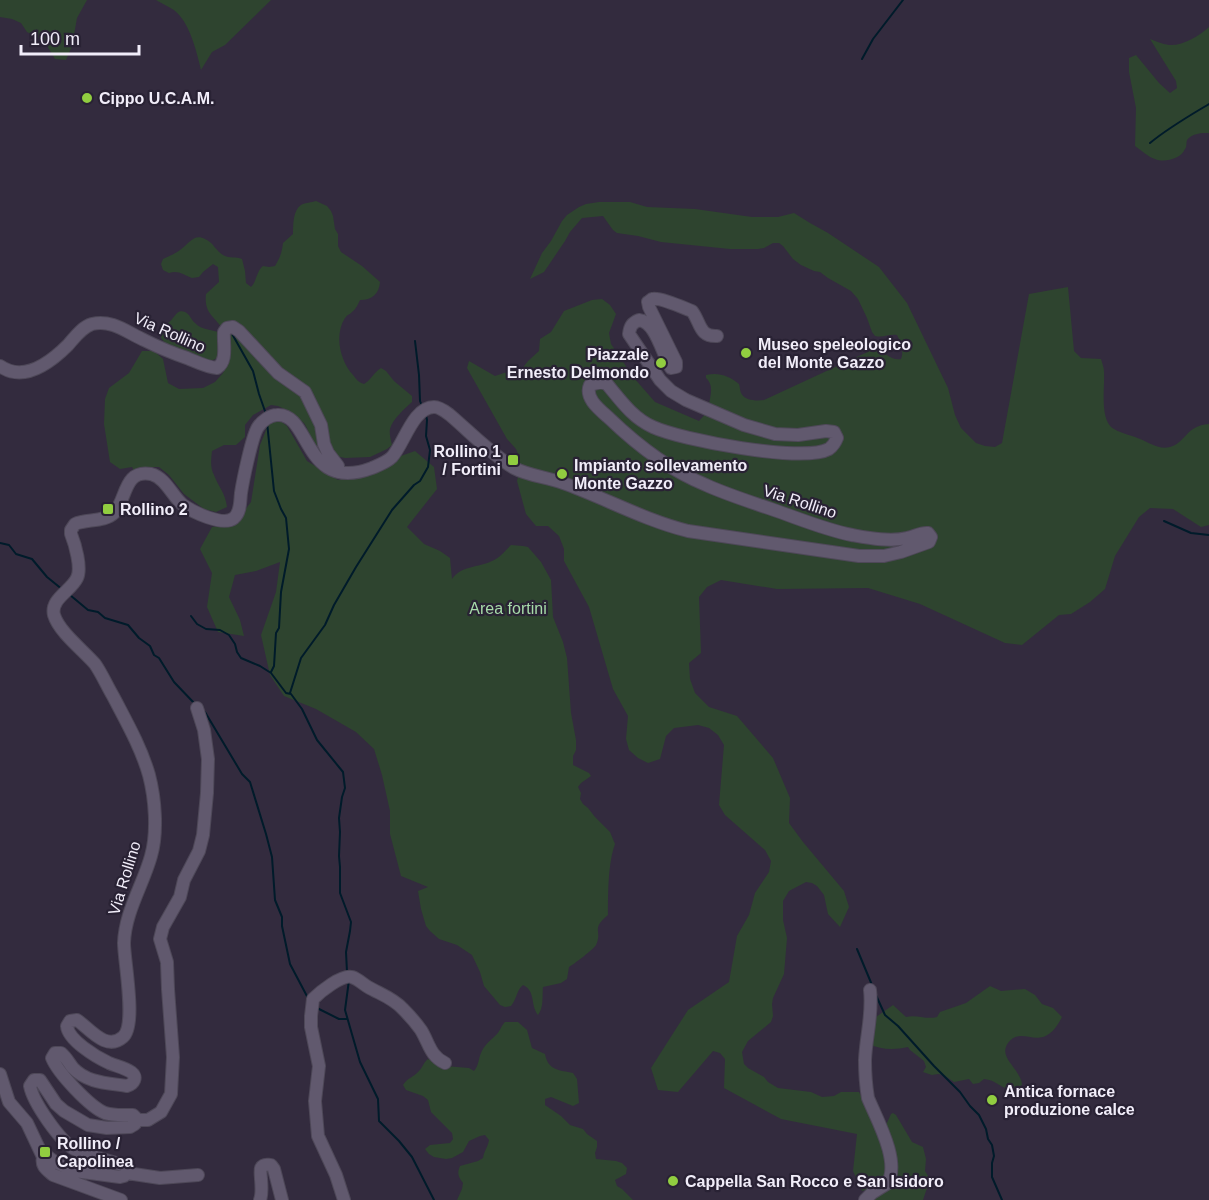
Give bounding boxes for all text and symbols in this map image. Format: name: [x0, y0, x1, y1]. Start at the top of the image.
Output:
scale bar: [21, 18, 140, 56]
text: 100 m: [30, 29, 80, 49]
place label: Cippo U.C.A.M.: [99, 90, 215, 107]
marker: Cippo U.C.A.M.: [80, 91, 94, 105]
street label: Via Rollino: [132, 309, 208, 356]
place label: Museo speleologico del Monte Gazzo: [758, 336, 911, 371]
place label: Piazzale Ernesto Delmondo: [507, 346, 649, 381]
marker: Museo speleologico del Monte Gazzo: [739, 346, 753, 360]
marker: Piazzale Ernesto Delmondo: [654, 356, 668, 370]
place label: Rollino 1 / Fortini: [433, 443, 501, 478]
marker: Rollino 1 / Fortini: [506, 453, 520, 467]
place label: Impianto sollevamento Monte Gazzo: [574, 457, 748, 492]
marker: Impianto sollevamento Monte Gazzo: [555, 467, 569, 481]
street label: Via Rollino: [761, 482, 839, 521]
place label: Rollino 2: [120, 501, 188, 518]
marker: Rollino 2: [101, 502, 115, 516]
park label: Area fortini: [469, 600, 547, 617]
street label: Via Rollino: [105, 839, 144, 917]
place label: Antica fornace produzione calce: [1004, 1083, 1135, 1118]
marker: Antica fornace produzione calce: [985, 1093, 999, 1107]
place label: Rollino / Capolinea: [57, 1135, 134, 1170]
marker: Rollino / Capolinea: [38, 1145, 52, 1159]
place label: Cappella San Rocco e San Isidoro: [685, 1173, 944, 1190]
marker: Cappella San Rocco e San Isidoro: [666, 1174, 680, 1188]

